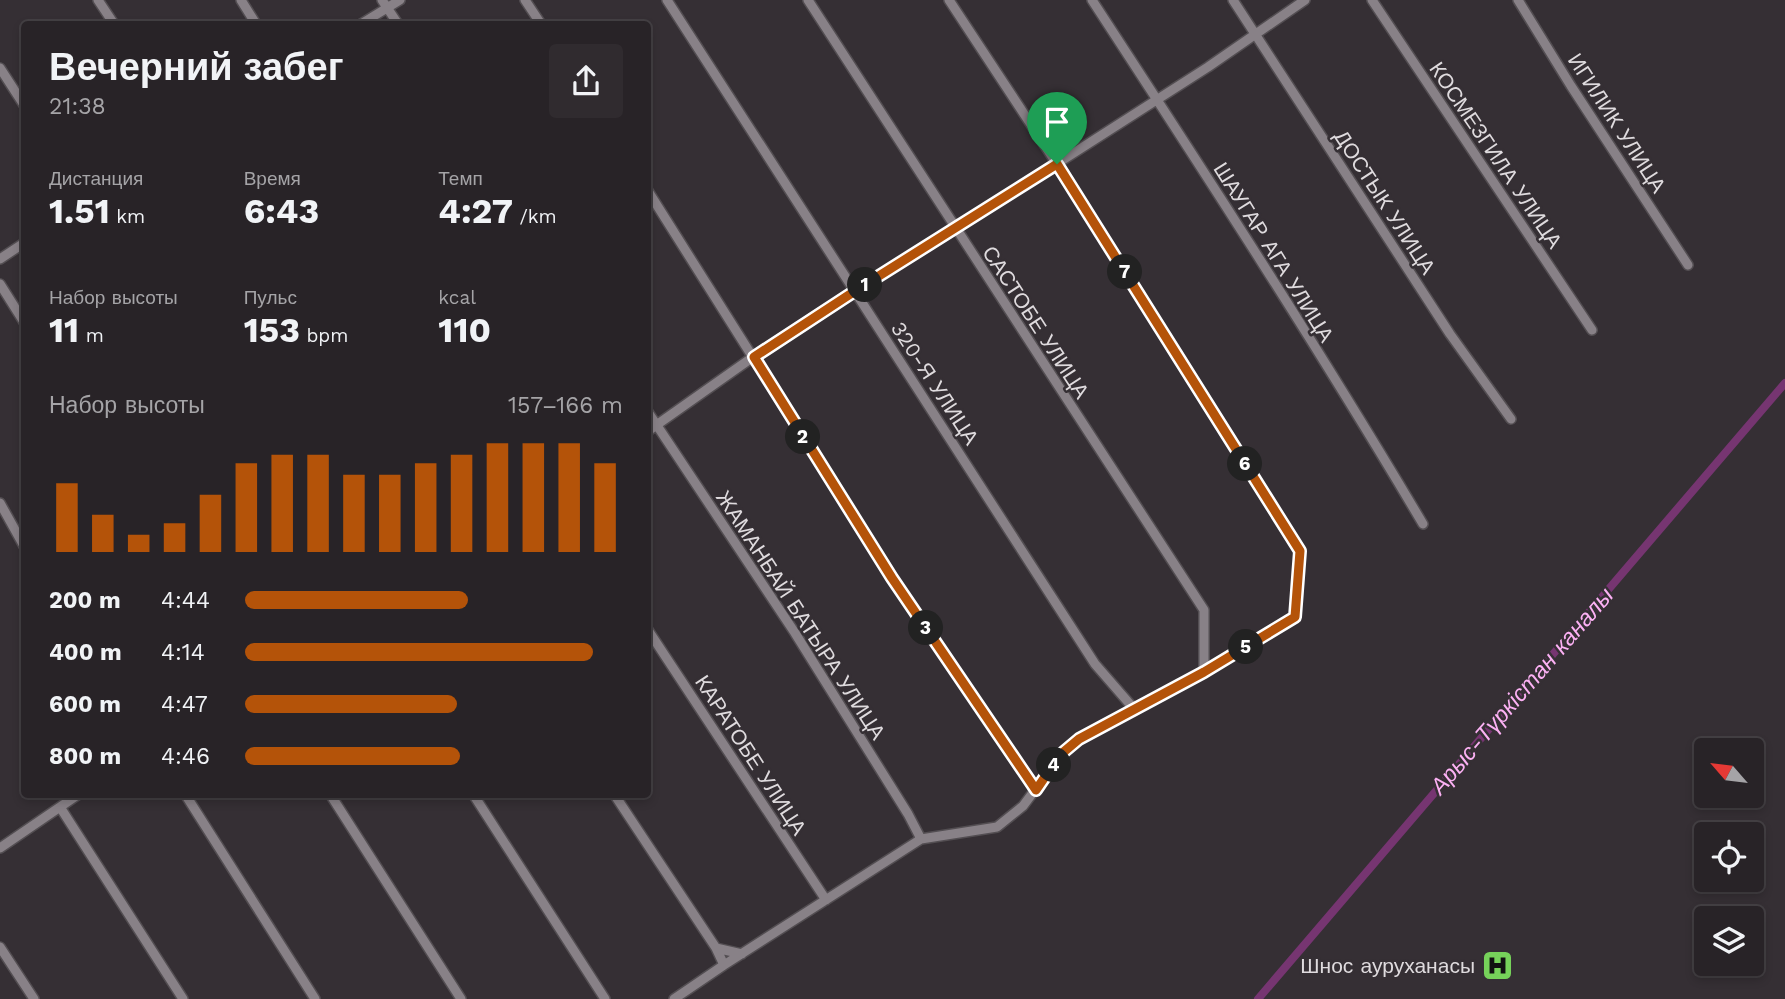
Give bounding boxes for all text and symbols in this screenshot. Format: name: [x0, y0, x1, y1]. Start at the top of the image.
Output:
button: share: [549, 44, 623, 118]
text: Вечерний забег: [49, 45, 344, 89]
street label: ИГИЛИК УЛИЦА: [1563, 49, 1671, 197]
street label: КОСМЕЗГИЛА УЛИЦА: [1424, 57, 1568, 253]
pin: [1027, 92, 1087, 164]
text: 21:38: [49, 93, 106, 120]
icon: arrive: [1038, 103, 1076, 141]
street label: ДОСТЫК УЛИЦА: [1329, 125, 1441, 279]
street label: ШАУГАР АГА УЛИЦА: [1209, 158, 1339, 346]
text: Дистанция: [49, 167, 143, 190]
text: Время: [244, 167, 301, 190]
text: Темп: [438, 167, 483, 190]
text: 1.51: [49, 190, 110, 232]
text: 6:43: [244, 190, 319, 232]
text: 4:27: [438, 190, 513, 232]
text: km: [110, 205, 145, 228]
text: /km: [513, 205, 557, 228]
street label: САСТОБЕ УЛИЦА: [977, 241, 1095, 403]
pin: 7: [1108, 254, 1142, 290]
text: 7: [1119, 260, 1130, 283]
pin: 1: [848, 268, 882, 302]
text: 1: [860, 273, 869, 296]
text: Набор высоты: [49, 286, 178, 309]
text: Пульс: [244, 286, 297, 309]
text: kcal: [438, 286, 476, 309]
text: 11: [49, 309, 79, 351]
text: 153: [244, 309, 300, 351]
text: 110: [438, 309, 491, 351]
street label: 320-Я УЛИЦА: [886, 317, 984, 449]
text: m: [79, 324, 104, 347]
text: bpm: [300, 324, 348, 347]
text: Набор высоты: [49, 392, 205, 419]
text: 157–166 m: [508, 392, 623, 419]
pin: 2: [786, 420, 820, 454]
text: 2: [797, 425, 808, 448]
pin: 6: [1228, 447, 1262, 482]
text: 6: [1239, 452, 1250, 475]
street label: ЖАМАНБАЙ БАТЫРА УЛИЦА: [711, 486, 891, 744]
water label: Арыс-Түркістан каналы: [1424, 582, 1619, 801]
text: 200 m: [49, 587, 121, 614]
text: 4:44: [161, 587, 210, 614]
pin: 3: [908, 610, 944, 646]
text: 3: [920, 616, 931, 639]
pin: 5: [1228, 630, 1264, 664]
text: 5: [1240, 635, 1251, 658]
text: 400 m: [49, 639, 122, 666]
text: 4:14: [161, 639, 205, 666]
street label: КАРАТОБЕ УЛИЦА: [690, 670, 812, 840]
text: 600 m: [49, 691, 121, 718]
text: 4:47: [161, 691, 208, 718]
north arrow: [1694, 738, 1764, 808]
map controls: [1694, 738, 1764, 976]
text: 800 m: [49, 743, 121, 770]
text: 4:46: [161, 743, 210, 770]
pin: 4: [1036, 748, 1072, 782]
text: 4: [1047, 753, 1060, 776]
button: locate: [1694, 822, 1764, 892]
button: layers: [1694, 906, 1764, 976]
hospital icon: Шнос ауруханасы: [1481, 948, 1515, 982]
place label: Шнос ауруханасы: [1300, 953, 1475, 978]

